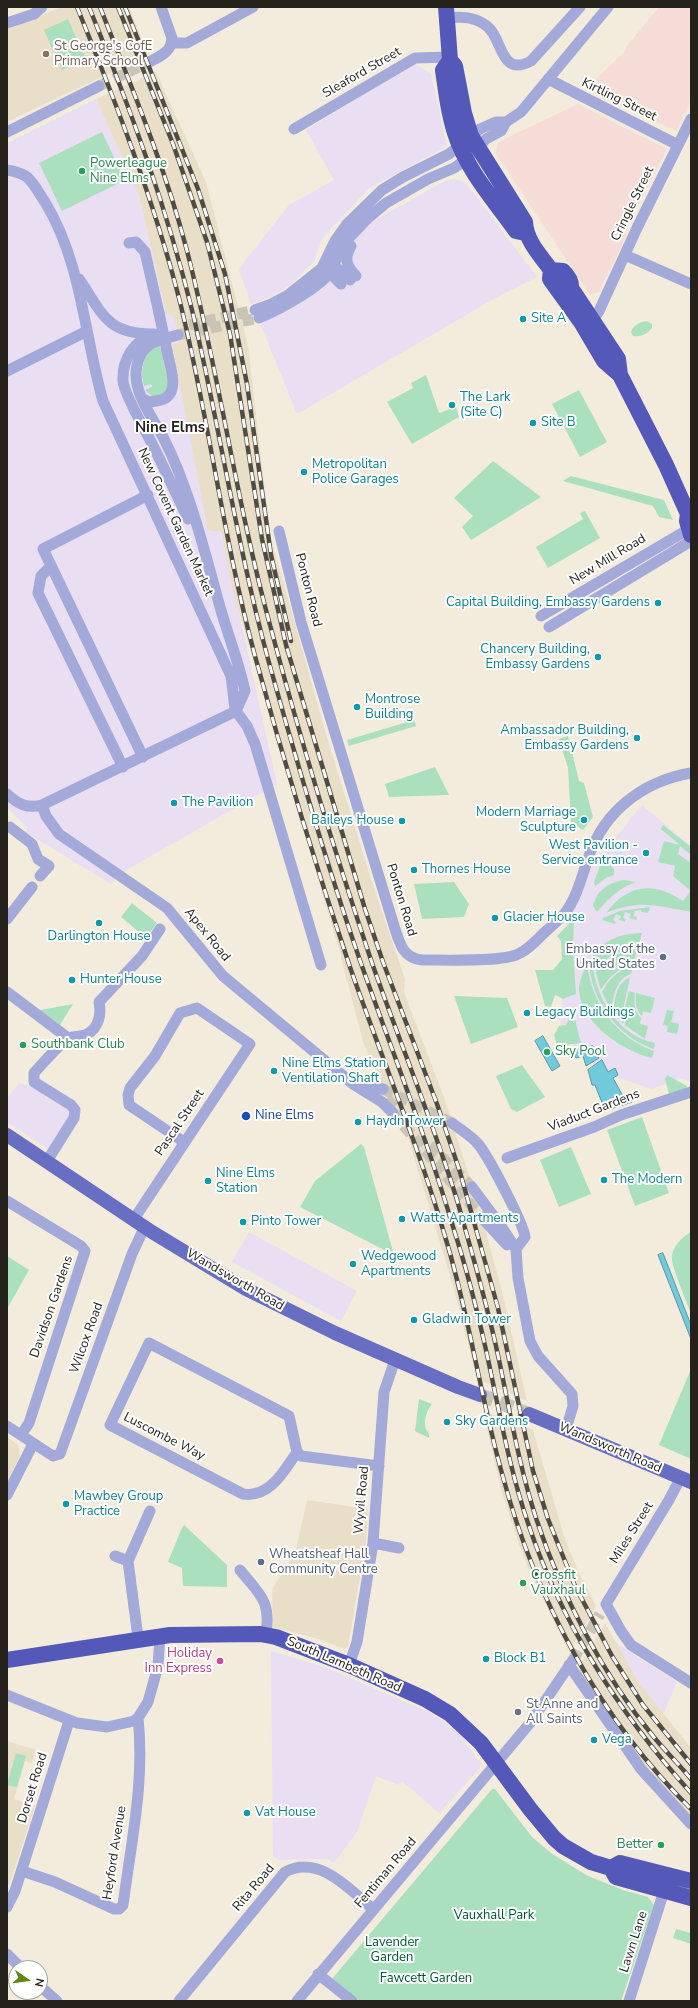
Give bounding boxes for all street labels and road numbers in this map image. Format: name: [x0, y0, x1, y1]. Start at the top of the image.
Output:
street label: Sleaford Street: [320, 44, 404, 102]
street label: Kirtling Street: [579, 75, 659, 125]
street label: Cringle Street: [608, 164, 658, 244]
street label: New Covent Garden Market: [134, 446, 216, 598]
street label: New Mill Road: [567, 531, 649, 589]
street label: Ponton Road: [291, 552, 325, 628]
street label: Ponton Road: [383, 862, 419, 938]
street label: Apex Road: [181, 905, 233, 965]
street label: Viaduct Gardens: [546, 1086, 642, 1136]
street label: Pascal Street: [152, 1087, 208, 1159]
street label: Wandsworth Road: [183, 1246, 287, 1314]
street label: Davidson Gardens: [27, 1254, 77, 1360]
street label: Wilcox Road: [67, 1300, 107, 1376]
street label: Luscombe Way: [121, 1410, 207, 1464]
street label: Wandsworth Road: [556, 1419, 664, 1477]
street label: Wyvil Road: [351, 1465, 373, 1535]
street label: Miles Street: [607, 1499, 657, 1567]
street label: South Lambeth Road: [284, 1634, 404, 1696]
street label: Dorset Road: [15, 1751, 51, 1825]
street label: Heyford Avenue: [100, 1805, 130, 1901]
street label: Fentiman Road: [352, 1834, 420, 1912]
street label: Rita Road: [230, 1861, 278, 1915]
street label: Lawn Lane: [617, 1909, 651, 1975]

